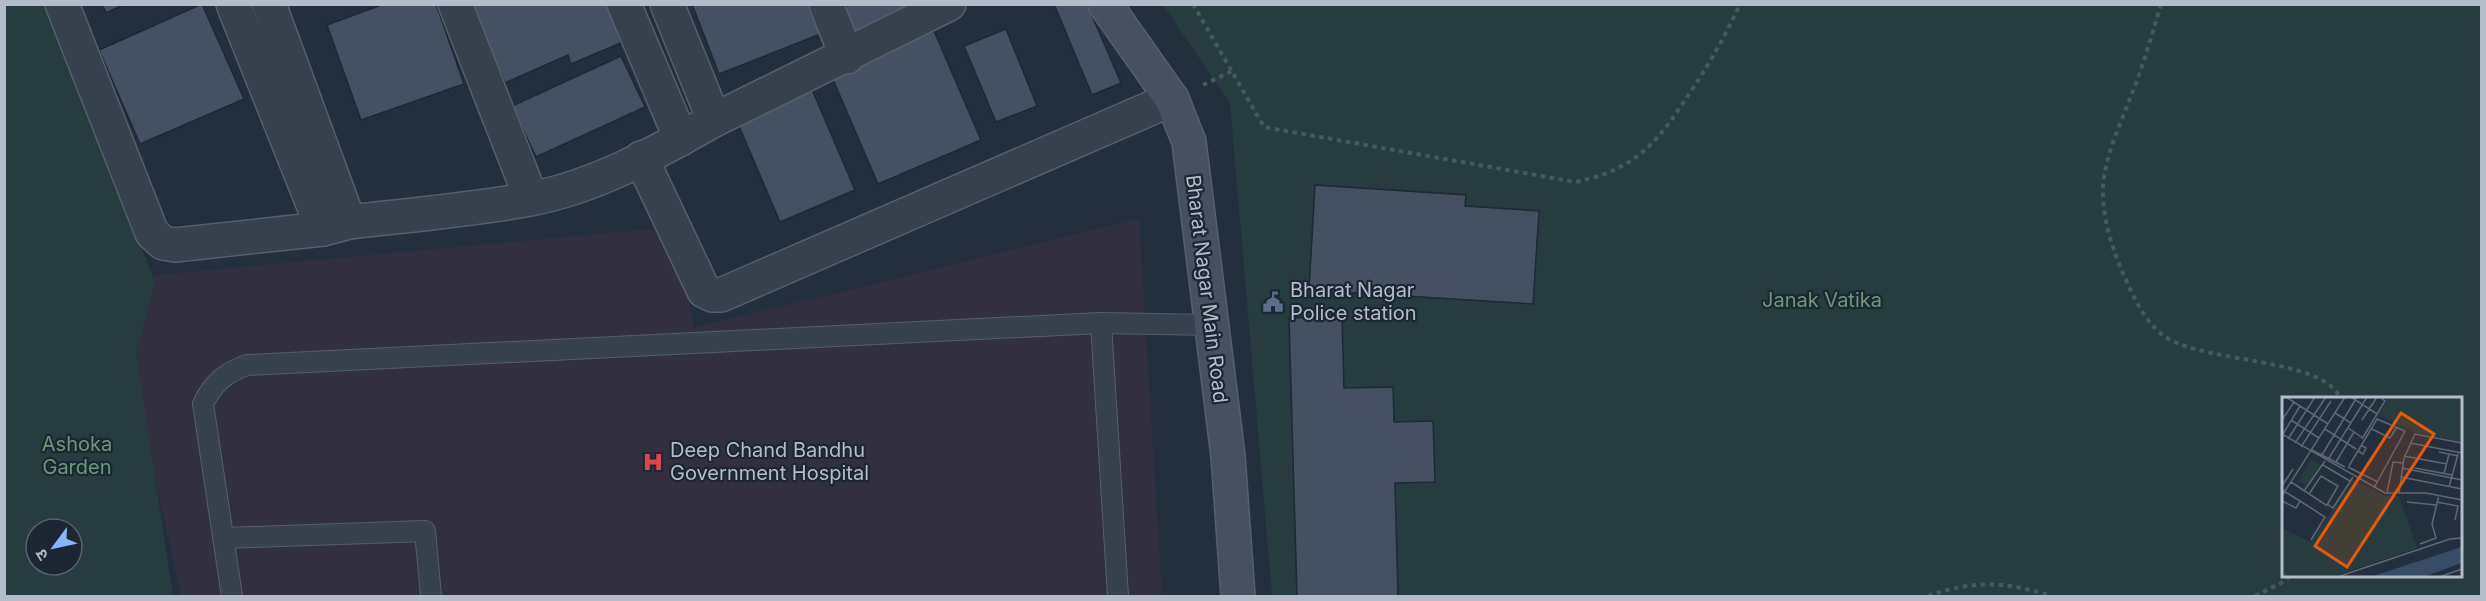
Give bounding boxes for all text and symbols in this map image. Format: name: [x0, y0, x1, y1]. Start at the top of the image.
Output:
street label: Bharat Nagar Main Road: [1181, 173, 1233, 405]
place label: Bharat Nagar Police station: [1290, 278, 1417, 325]
park label: Janak Vatika: [1762, 288, 1882, 312]
public building icon: Bharat Nagar Police station: [1261, 290, 1285, 314]
inset map: [2282, 397, 2462, 577]
park label: Ashoka Garden: [42, 432, 112, 479]
place label: Deep Chand Bandhu Government Hospital: [670, 438, 869, 485]
hospital icon: Deep Chand Bandhu Government Hospital: [641, 450, 665, 474]
north arrow: [24, 517, 84, 577]
text: उ: [30, 545, 52, 565]

